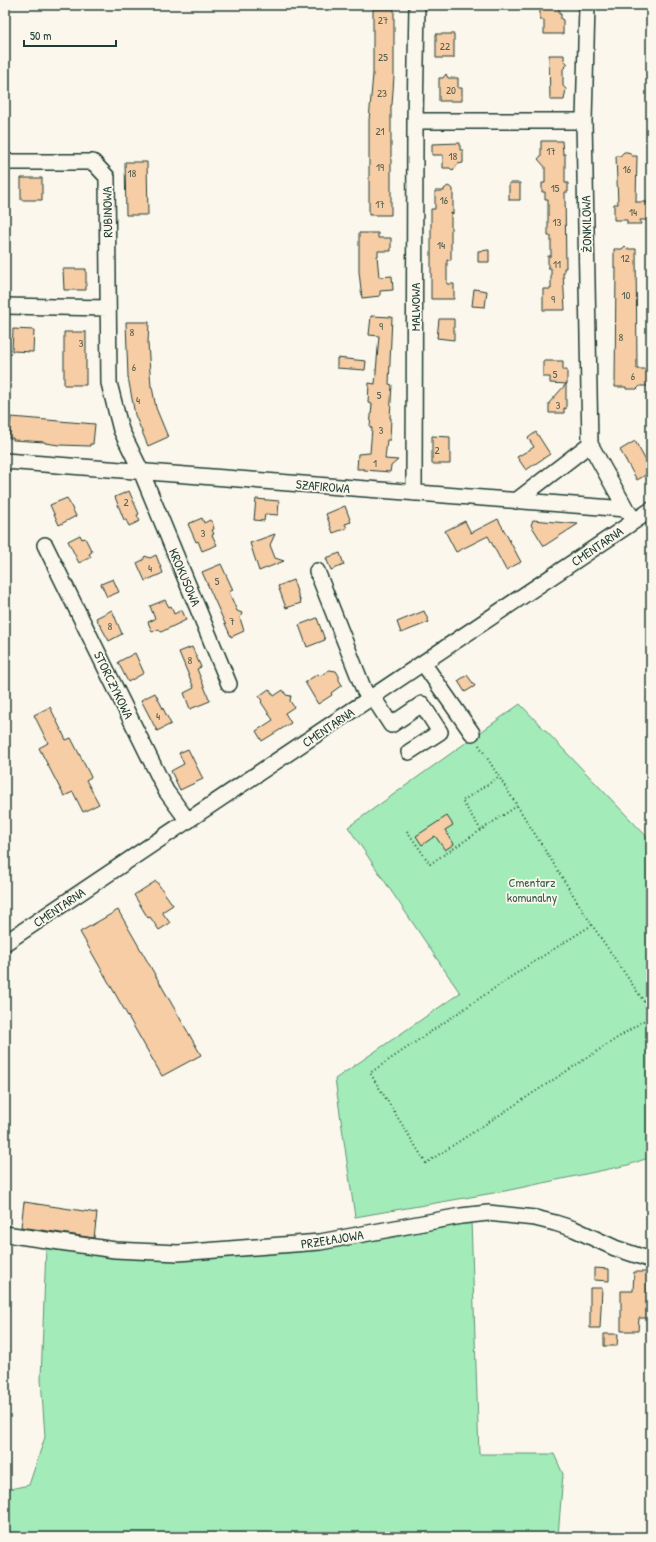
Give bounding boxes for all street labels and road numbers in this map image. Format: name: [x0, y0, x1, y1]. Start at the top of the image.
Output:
street label: RUBINOWA: [98, 186, 116, 238]
street label: ŻONKILOWA: [576, 195, 595, 253]
street label: MALWOWA: [406, 282, 424, 331]
street label: SZAFIROWA: [295, 475, 351, 497]
street label: CMENTARNA: [567, 522, 627, 570]
street label: KROKUSOWA: [165, 545, 206, 609]
street label: STORCZYKOWA: [90, 648, 138, 722]
street label: CMENTARNA: [298, 703, 358, 751]
street label: CMENTARNA: [29, 883, 89, 931]
street label: PRZEŁAJOWA: [299, 1225, 365, 1253]

